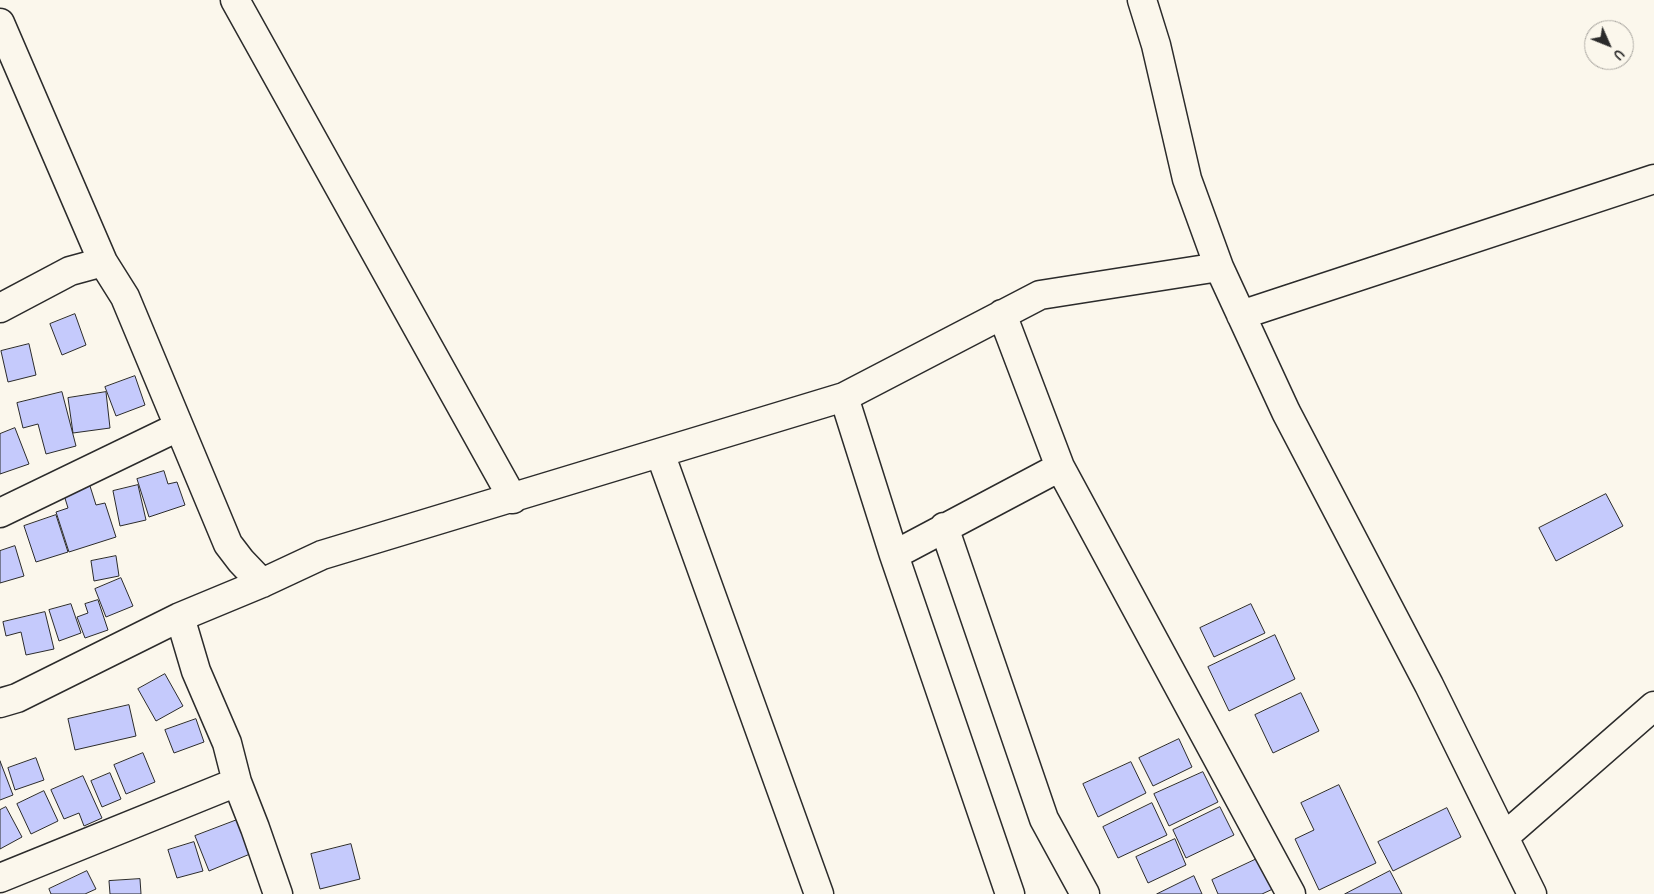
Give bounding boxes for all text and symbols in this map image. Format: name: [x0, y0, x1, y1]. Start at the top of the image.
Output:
north arrow: [1584, 20, 1634, 70]
text: U: [1610, 46, 1629, 64]

